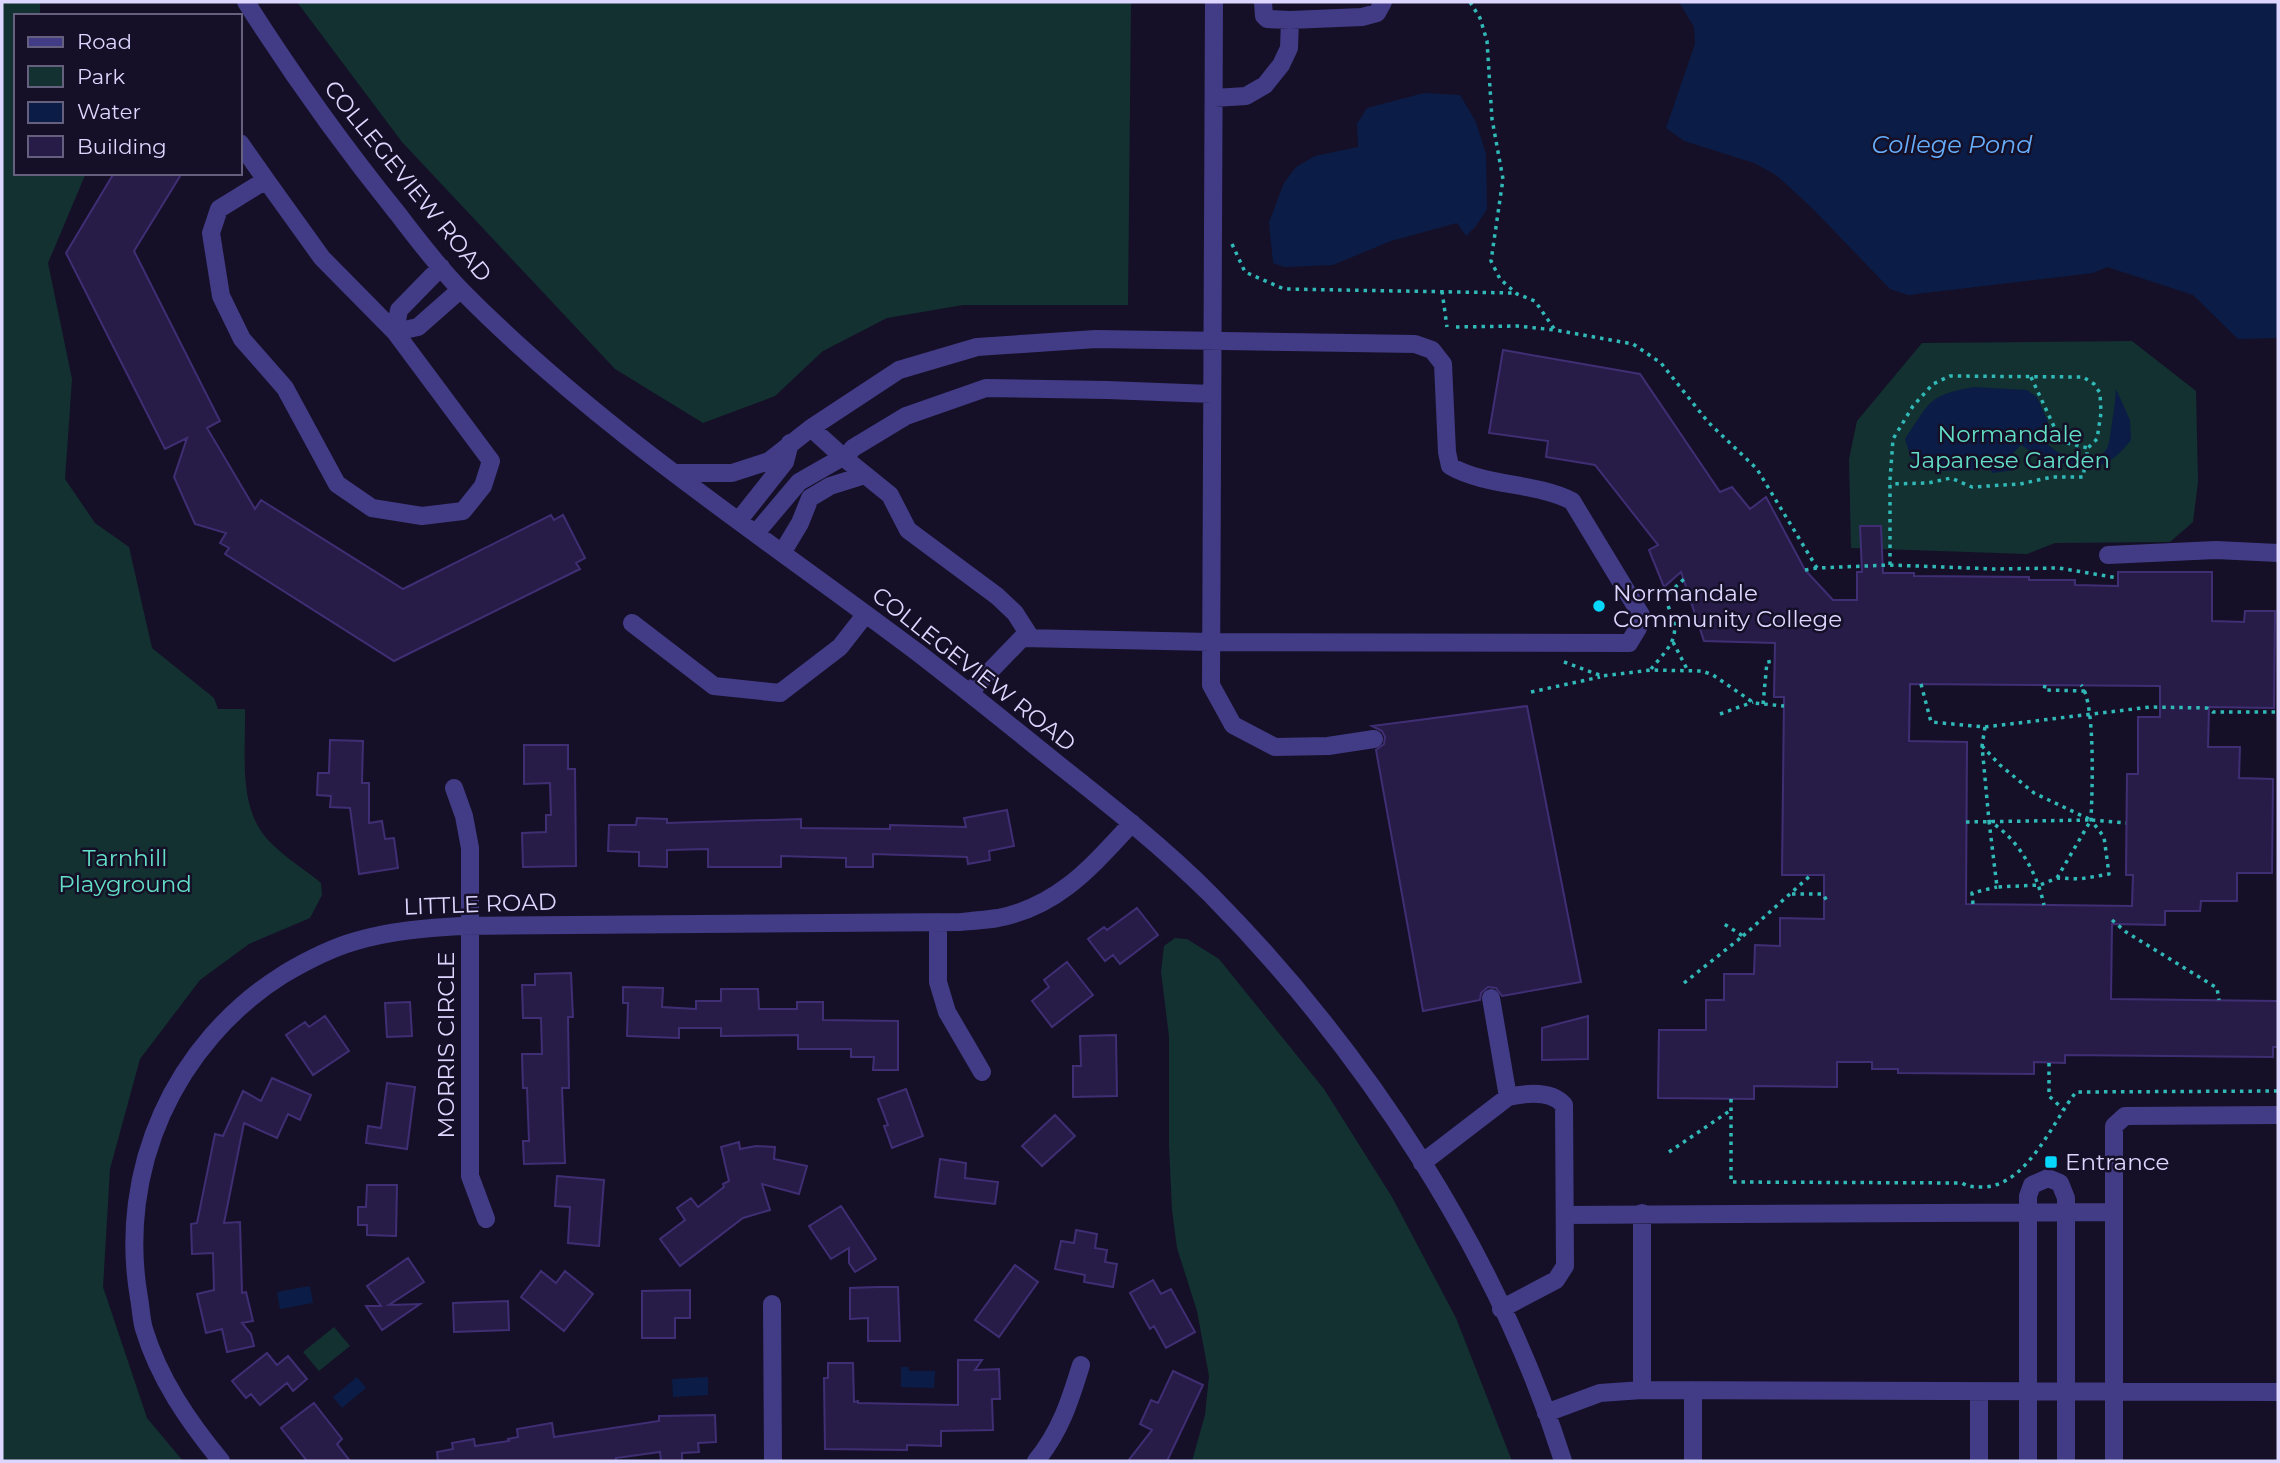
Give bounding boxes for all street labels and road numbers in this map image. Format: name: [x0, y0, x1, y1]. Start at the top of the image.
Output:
street label: COLLEGEVIEW ROAD: [318, 75, 498, 287]
street label: COLLEGEVIEW ROAD: [867, 581, 1081, 757]
street label: LITTLE ROAD: [403, 887, 557, 921]
street label: MORRIS CIRCLE: [432, 952, 460, 1138]

